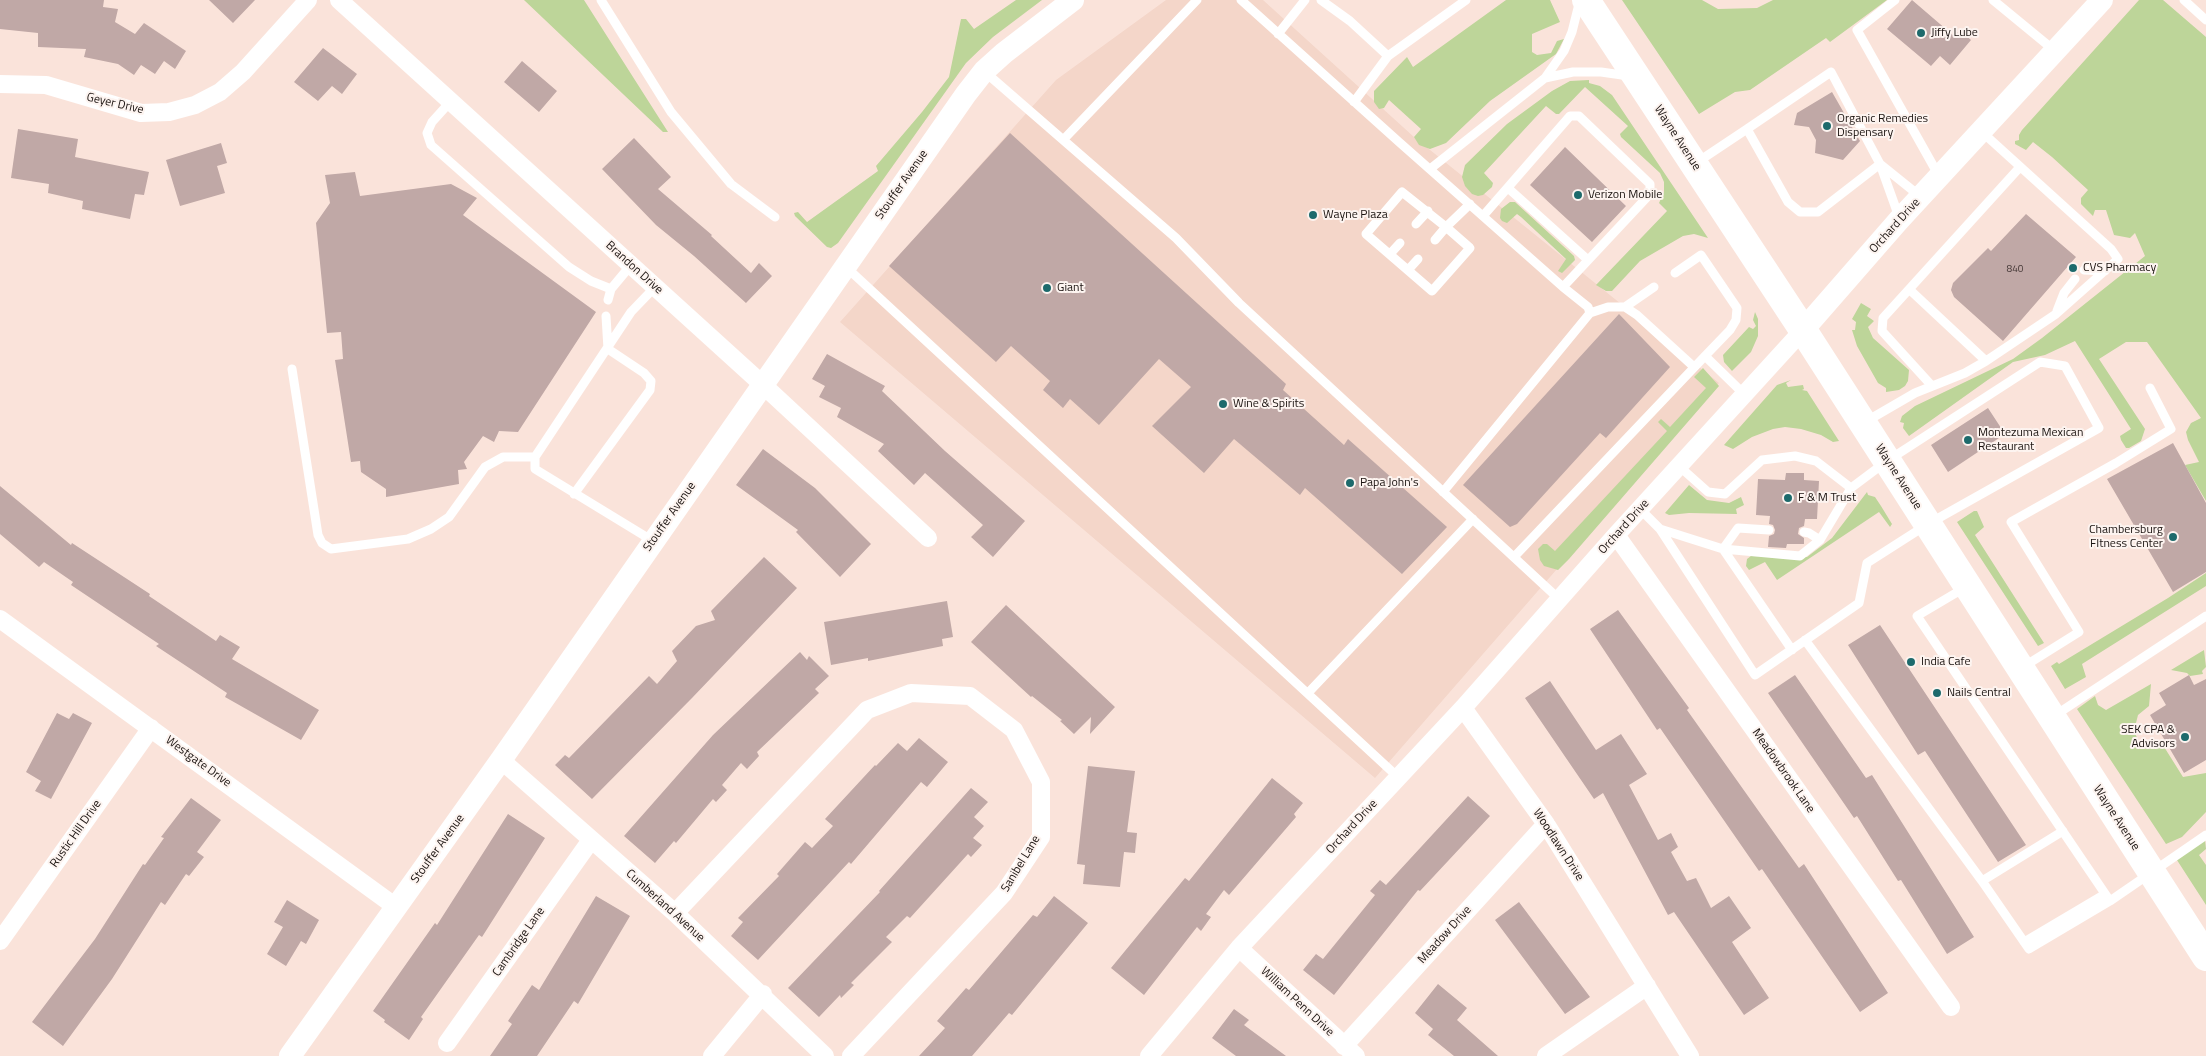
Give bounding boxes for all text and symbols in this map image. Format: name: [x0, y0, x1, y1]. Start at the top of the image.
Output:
place label: Jiffy Lube: [1931, 26, 1978, 40]
marker: Jiffy Lube: [1915, 27, 1927, 39]
street label: Geyer Drive: [85, 90, 145, 118]
street label: Wayne Avenue: [1651, 103, 1703, 173]
place label: Organic Remedies Dispensary: [1837, 112, 1928, 140]
marker: Organic Remedies Dispensary: [1821, 120, 1833, 132]
street label: Stouffer Avenue: [873, 147, 931, 223]
place label: Verizon Mobile: [1588, 188, 1662, 202]
marker: Verizon Mobile: [1572, 189, 1584, 201]
street label: Orchard Drive: [1867, 196, 1923, 256]
place label: Wayne Plaza: [1323, 208, 1388, 222]
marker: Wayne Plaza: [1307, 209, 1319, 221]
street label: Brandon Drive: [602, 239, 666, 297]
place label: CVS Pharmacy: [2083, 261, 2156, 275]
marker: CVS Pharmacy: [2067, 262, 2079, 274]
house number: 840: [2007, 264, 2023, 276]
place label: Giant: [1057, 281, 1084, 295]
marker: Giant: [1041, 282, 1053, 294]
place label: Wine & Spirits: [1233, 397, 1304, 411]
marker: Wine & Spirits: [1217, 398, 1229, 410]
place label: Montezuma Mexican Restaurant: [1978, 426, 2083, 454]
marker: Montezuma Mexican Restaurant: [1962, 434, 1974, 446]
street label: Wayne Avenue: [1872, 442, 1924, 512]
place label: Papa John's: [1360, 476, 1419, 490]
marker: Papa John's: [1344, 477, 1356, 489]
street label: Stouffer Avenue: [641, 479, 699, 555]
place label: F & M Trust: [1798, 491, 1856, 505]
marker: F & M Trust: [1782, 492, 1794, 504]
street label: Orchard Drive: [1596, 497, 1652, 557]
place label: Chambersburg FItness Center: [2089, 523, 2163, 551]
marker: Chambersburg FItness Center: [2167, 531, 2179, 543]
place label: India Cafe: [1921, 655, 1970, 669]
marker: India Cafe: [1905, 656, 1917, 668]
place label: Nails Central: [1947, 686, 2011, 700]
marker: Nails Central: [1931, 687, 1943, 699]
place label: SEK CPA & Advisors: [2121, 723, 2175, 751]
street label: Meadowbrook Lane: [1749, 726, 1817, 816]
marker: SEK CPA & Advisors: [2179, 731, 2191, 743]
street label: Westgate Drive: [162, 733, 234, 791]
street label: Wayne Avenue: [2090, 783, 2142, 853]
street label: Rustic Hill Drive: [47, 797, 105, 871]
street label: Orchard Drive: [1323, 797, 1381, 857]
street label: Woodlawn Drive: [1529, 806, 1587, 884]
street label: Stouffer Avenue: [408, 812, 468, 886]
street label: Sanibel Lane: [998, 833, 1044, 895]
street label: Cumberland Avenue: [623, 867, 707, 945]
street label: Meadow Drive: [1415, 903, 1475, 967]
street label: Cambridge Lane: [490, 905, 548, 979]
street label: William Penn Drive: [1257, 964, 1337, 1040]

